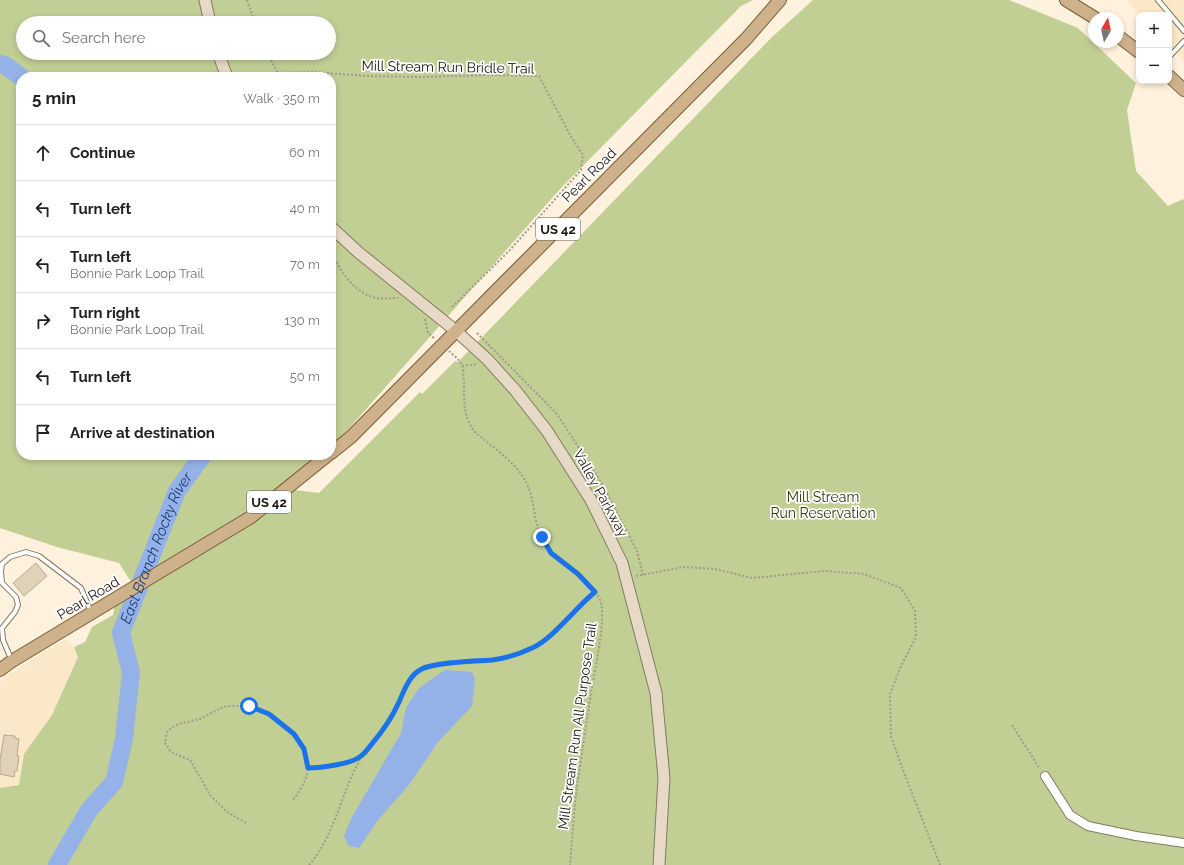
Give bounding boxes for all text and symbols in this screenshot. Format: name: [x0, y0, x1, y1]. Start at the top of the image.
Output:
north arrow: [1088, 12, 1124, 48]
map controls: [1136, 12, 1172, 84]
button: +: [1136, 12, 1172, 48]
search box: [16, 16, 336, 60]
icon: search: [30, 27, 52, 49]
text: Search here: [62, 29, 145, 47]
button: −: [1136, 48, 1172, 84]
street label: Mill Stream Run Bridle Trail: [361, 57, 535, 77]
text: 5 min: [32, 88, 76, 108]
text: Walk · 350 m: [243, 91, 320, 106]
icon: ahead: [32, 142, 54, 164]
text: Continue: [70, 144, 135, 162]
text: 60 m: [289, 145, 320, 160]
street label: Pearl Road: [559, 145, 619, 205]
icon: left: [32, 198, 54, 220]
text: Turn left: [70, 200, 131, 218]
text: 40 m: [290, 201, 320, 216]
road number: US 42: [536, 218, 580, 240]
text: Turn left: [70, 248, 131, 266]
icon: left: [32, 254, 54, 276]
text: 70 m: [290, 257, 320, 272]
text: Bonnie Park Loop Trail: [70, 266, 204, 281]
text: Turn right: [70, 304, 140, 322]
icon: right: [32, 310, 54, 332]
text: 130 m: [284, 313, 320, 328]
text: Bonnie Park Loop Trail: [70, 322, 204, 337]
icon: left: [32, 366, 54, 388]
text: Turn left: [70, 368, 131, 386]
text: 50 m: [290, 369, 320, 384]
icon: arrive: [32, 422, 54, 444]
text: Arrive at destination: [70, 424, 215, 442]
street label: Valley Parkway: [570, 446, 632, 540]
water label: East Branch Rocky River: [117, 468, 197, 626]
park label: Mill Stream Run Reservation: [770, 489, 876, 521]
road number: US 42: [247, 491, 291, 513]
route end: [533, 528, 551, 546]
street label: Pearl Road: [54, 573, 122, 623]
street label: Mill Stream Run All Purpose Trail: [555, 621, 599, 830]
route start: [240, 697, 258, 715]

